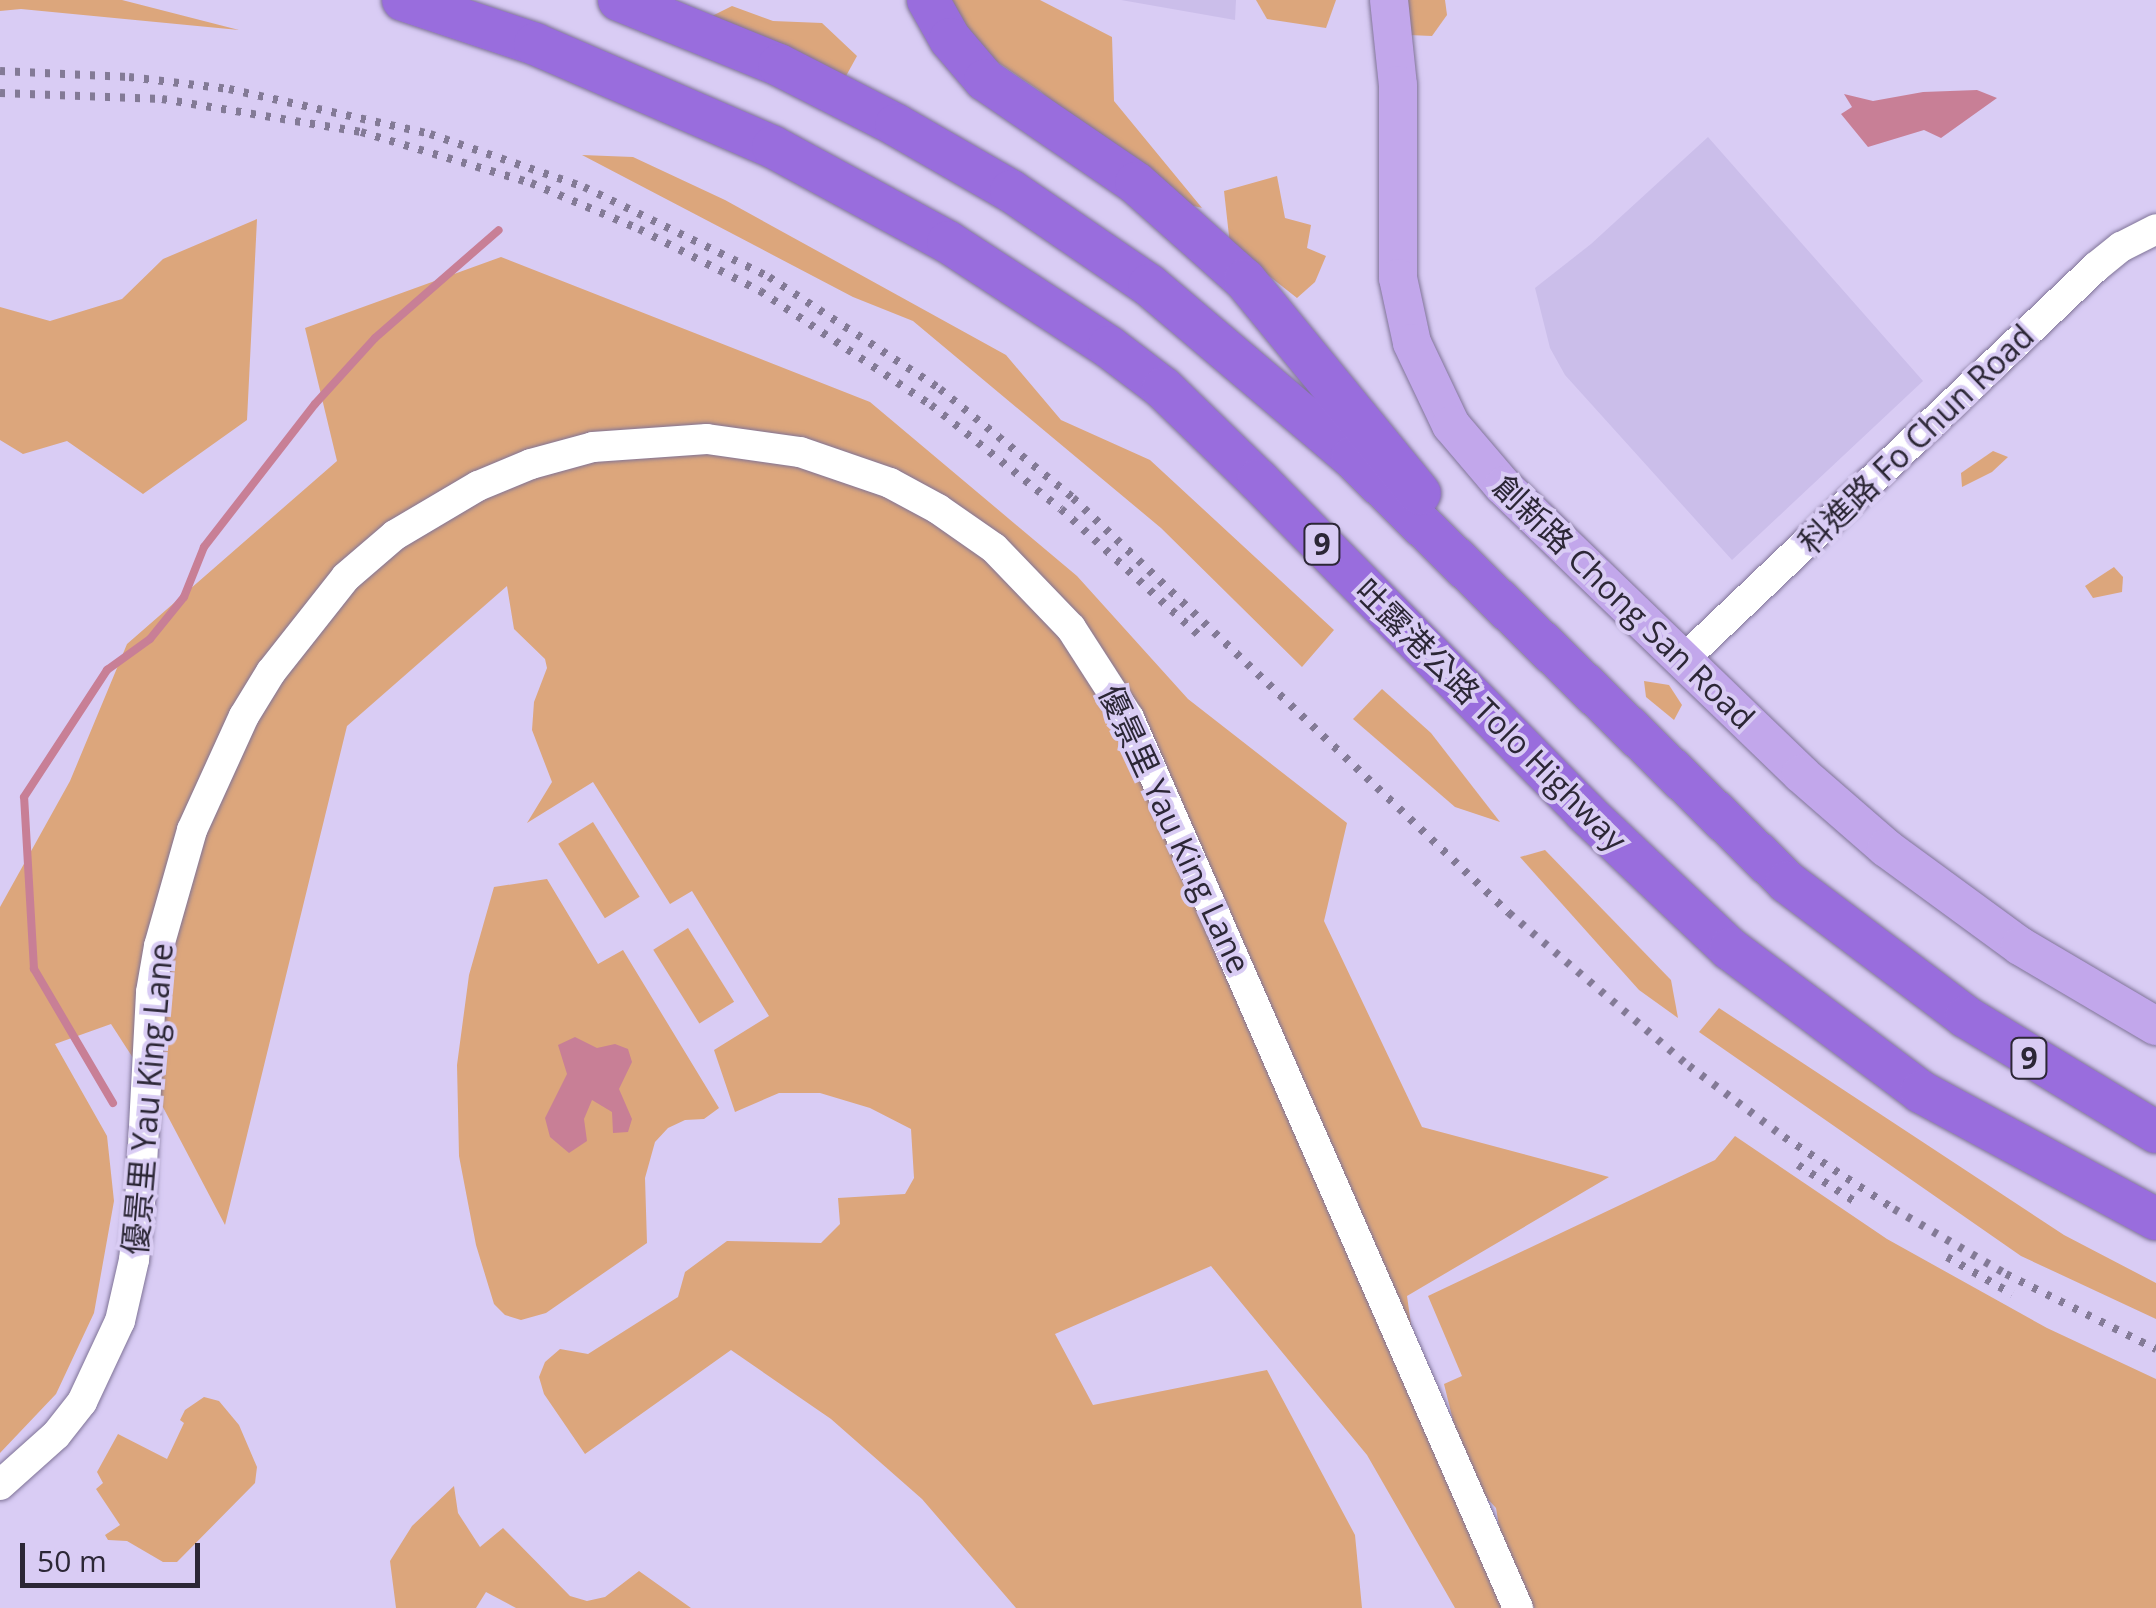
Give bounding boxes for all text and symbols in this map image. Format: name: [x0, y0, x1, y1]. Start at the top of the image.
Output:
street label: 科進路 Fo Chun Road: [1790, 317, 2042, 561]
street label: 創新路 Chong San Road: [1485, 467, 1763, 737]
road number: 9: [1302, 519, 1342, 569]
street label: 吐露港公路 Tolo Highway: [1347, 571, 1635, 859]
street label: 優景里 Yau King Lane: [1091, 679, 1259, 979]
street label: 優景里 Yau King Lane: [115, 941, 181, 1257]
road number: 9: [2009, 1033, 2049, 1083]
scale bar: [25, 1523, 205, 1585]
text: 50 m: [37, 1540, 107, 1581]

